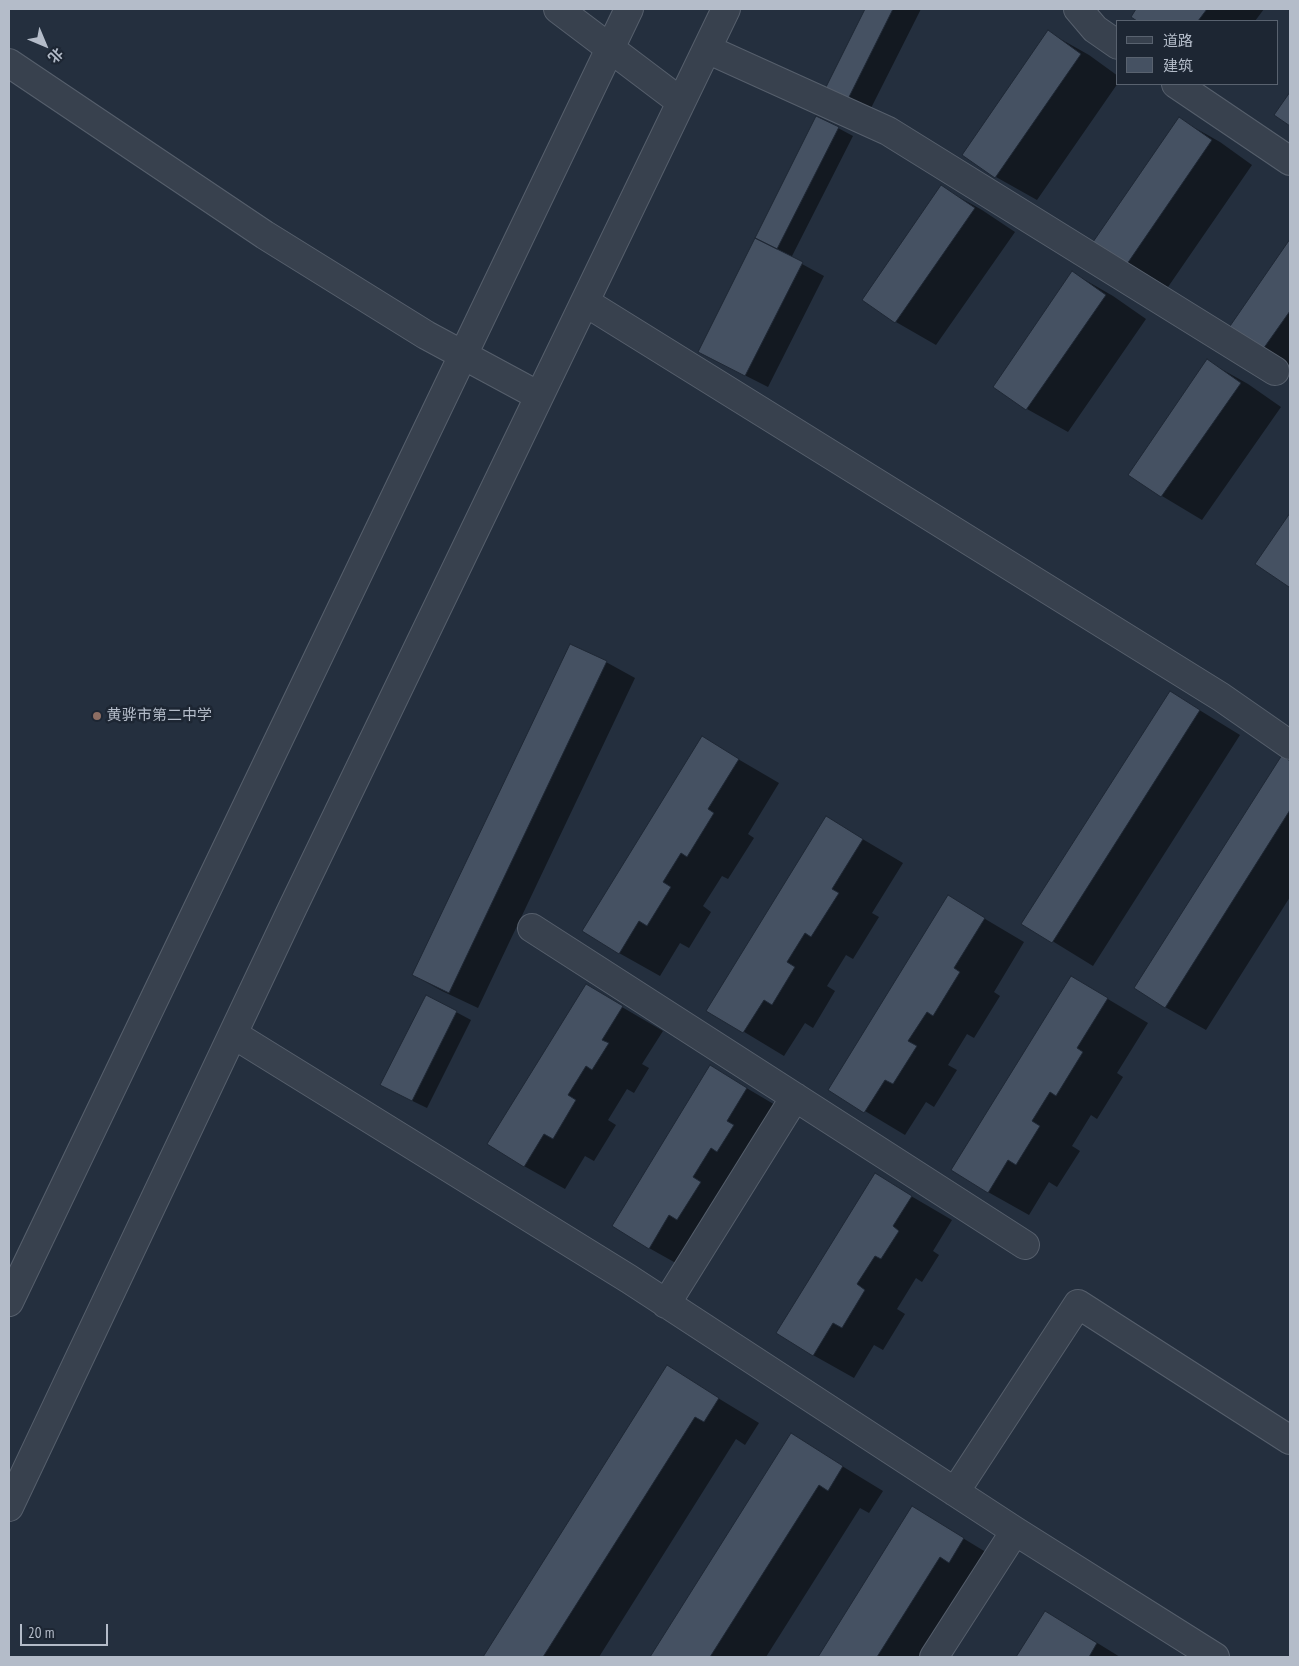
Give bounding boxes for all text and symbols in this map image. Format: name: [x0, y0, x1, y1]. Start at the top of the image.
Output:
north arrow: [20, 20, 70, 70]
legend: [1116, 20, 1279, 85]
text: 道路: [1163, 31, 1193, 50]
text: 北: [44, 44, 67, 67]
text: 建筑: [1163, 56, 1193, 75]
place label: 黄骅市第二中学: [107, 707, 212, 725]
marker: 黄骅市第二中学: [91, 710, 103, 722]
scale bar: [22, 1614, 110, 1646]
text: 20 m: [28, 1623, 54, 1642]

